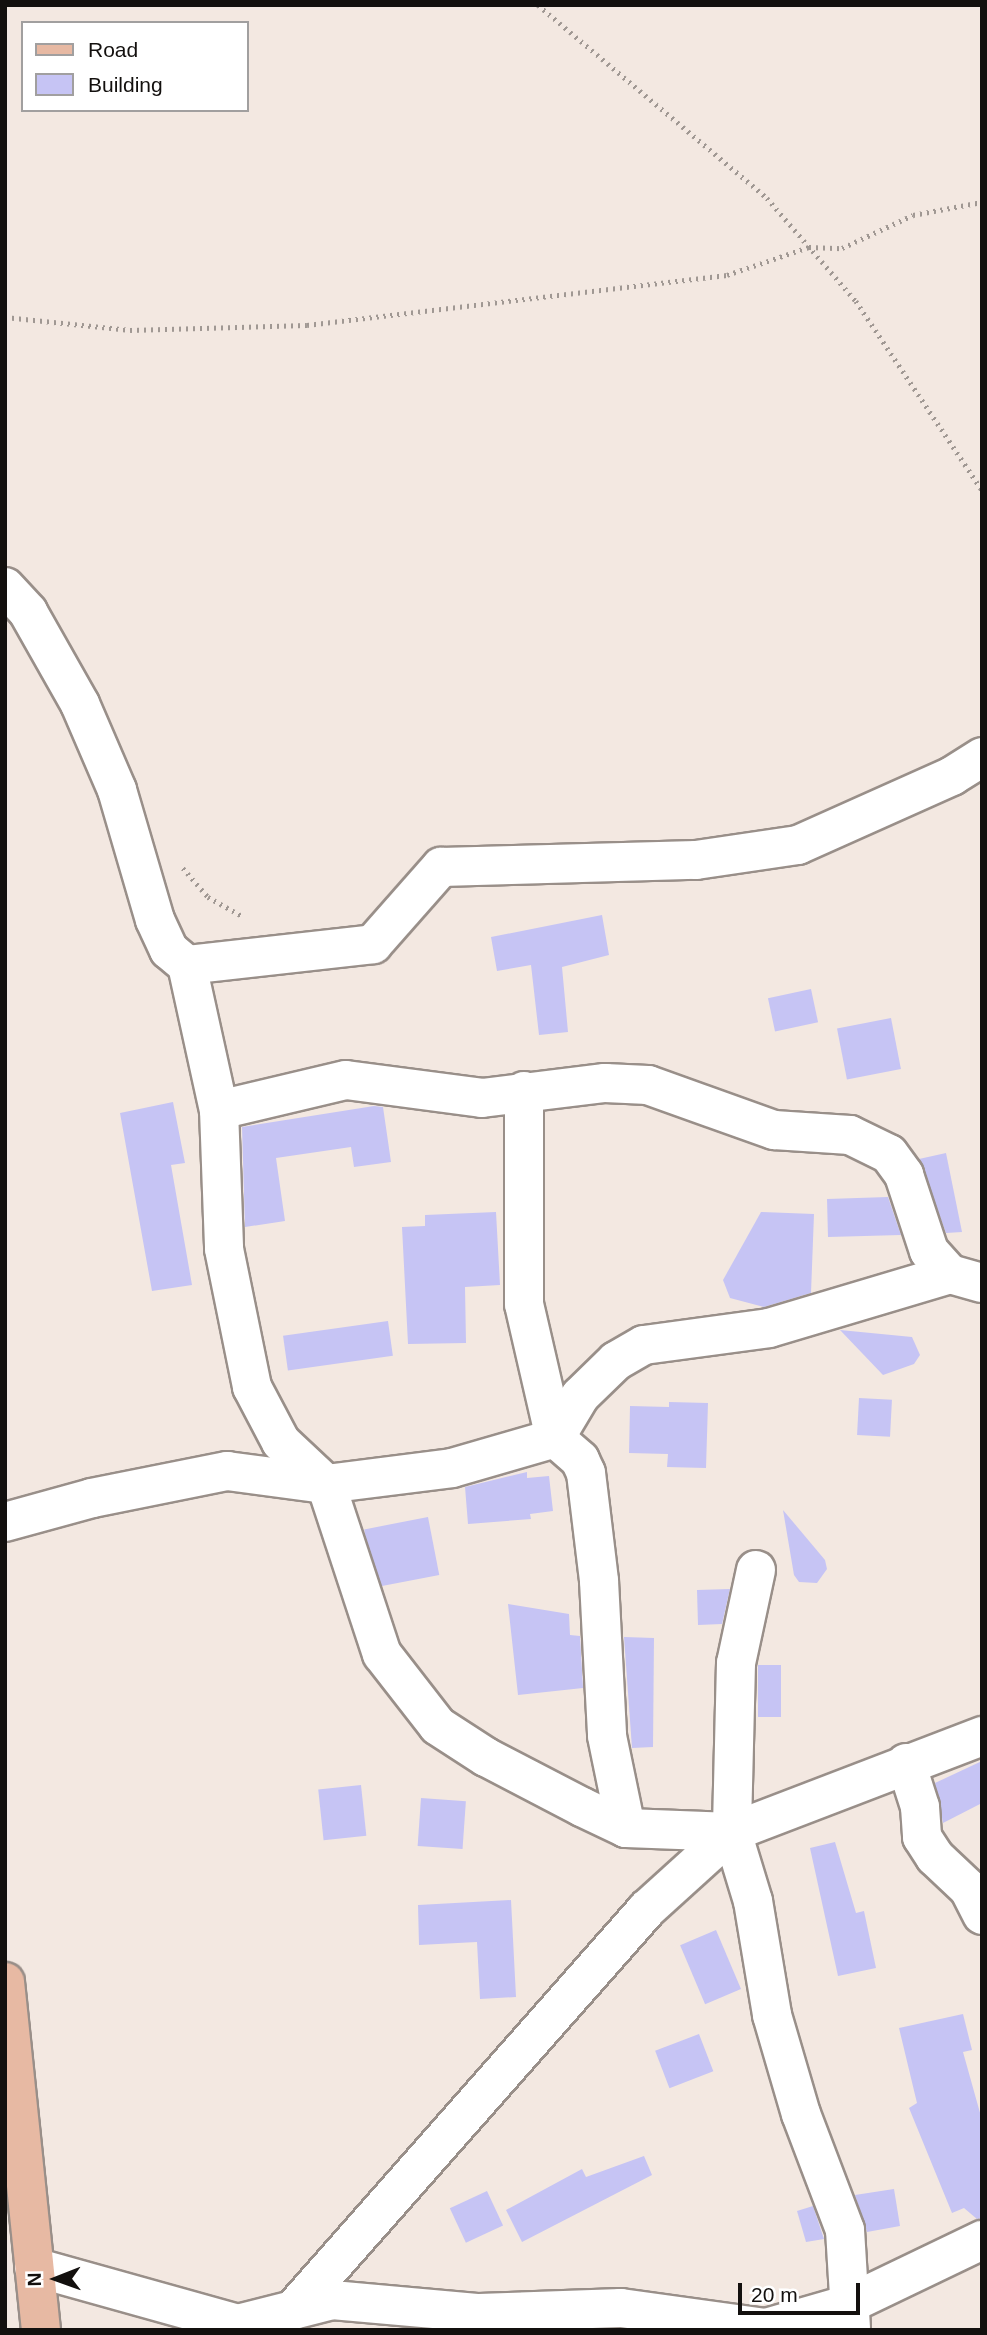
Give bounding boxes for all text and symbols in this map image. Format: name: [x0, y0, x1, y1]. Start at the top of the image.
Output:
legend: [21, 21, 248, 112]
text: Road: [88, 38, 138, 61]
text: Building: [88, 73, 163, 96]
north arrow: [21, 2244, 91, 2314]
scale bar: [742, 2268, 864, 2312]
text: N: [24, 2272, 45, 2286]
text: 20 m: [751, 2283, 798, 2306]

